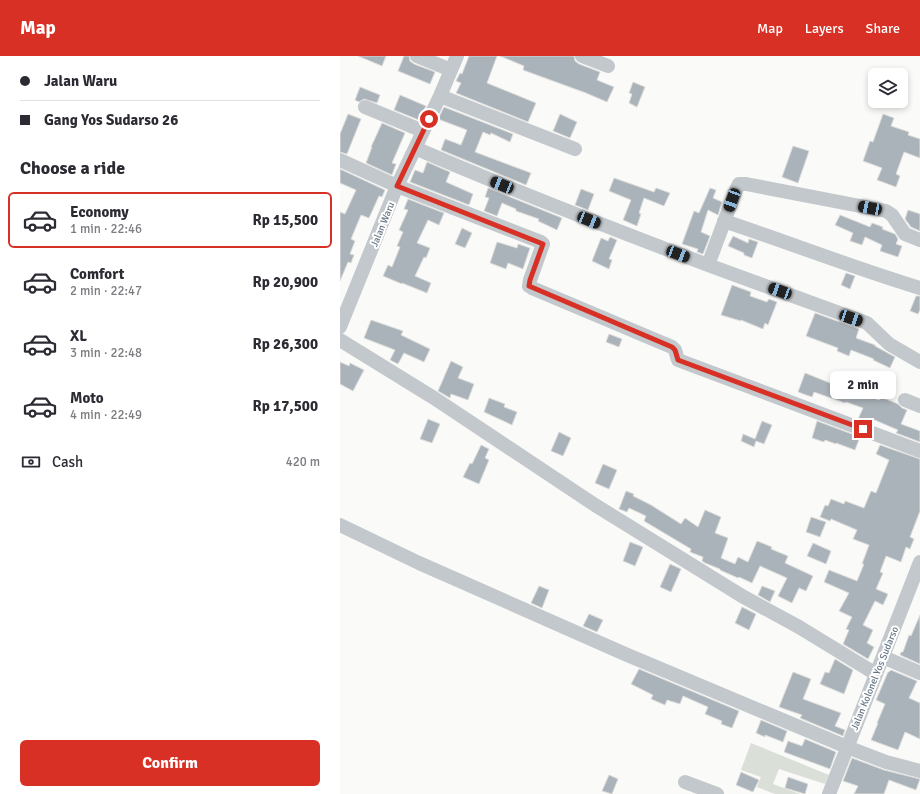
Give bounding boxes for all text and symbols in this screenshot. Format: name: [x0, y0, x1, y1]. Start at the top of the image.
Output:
text: Map: [20, 16, 56, 40]
text: Map: [757, 20, 783, 37]
text: Layers: [805, 20, 844, 37]
text: Share: [866, 20, 900, 37]
map controls: [868, 68, 908, 108]
button: layers: [868, 68, 908, 108]
text: Jalan Waru: [44, 72, 117, 90]
route start: [420, 110, 438, 128]
text: Gang Yos Sudarso 26: [44, 111, 178, 129]
text: Choose a ride: [20, 157, 125, 179]
car: [489, 175, 515, 195]
car: [722, 187, 742, 213]
street label: Jalan Waru: [368, 200, 397, 249]
car: [857, 200, 883, 216]
icon: car: [22, 202, 58, 238]
text: Economy: [70, 203, 129, 221]
car: [576, 210, 602, 230]
text: Rp 15,500: [252, 211, 318, 229]
text: 1 min · 22:46: [70, 221, 142, 237]
car: [665, 244, 691, 264]
icon: car: [22, 264, 58, 300]
text: Comfort: [70, 265, 124, 283]
text: Rp 20,900: [252, 273, 318, 291]
car: [767, 281, 793, 301]
text: 2 min · 22:47: [70, 283, 142, 299]
car: [838, 308, 864, 328]
icon: car: [22, 326, 58, 362]
text: XL: [70, 327, 87, 345]
text: Rp 26,300: [252, 335, 318, 353]
text: 3 min · 22:48: [70, 345, 142, 361]
callout: 2 min: [830, 371, 896, 399]
text: 2 min: [847, 377, 879, 393]
icon: car: [22, 388, 58, 424]
text: Moto: [70, 389, 104, 407]
text: Rp 17,500: [252, 397, 318, 415]
text: 4 min · 22:49: [70, 407, 142, 423]
route end: [854, 420, 872, 438]
icon: cash: [20, 451, 42, 473]
text: Cash: [52, 453, 83, 471]
text: 420 m: [286, 454, 320, 470]
street label: Jalan Kolonel Yos Sudarso: [849, 625, 901, 732]
button: Confirm: [20, 740, 320, 786]

